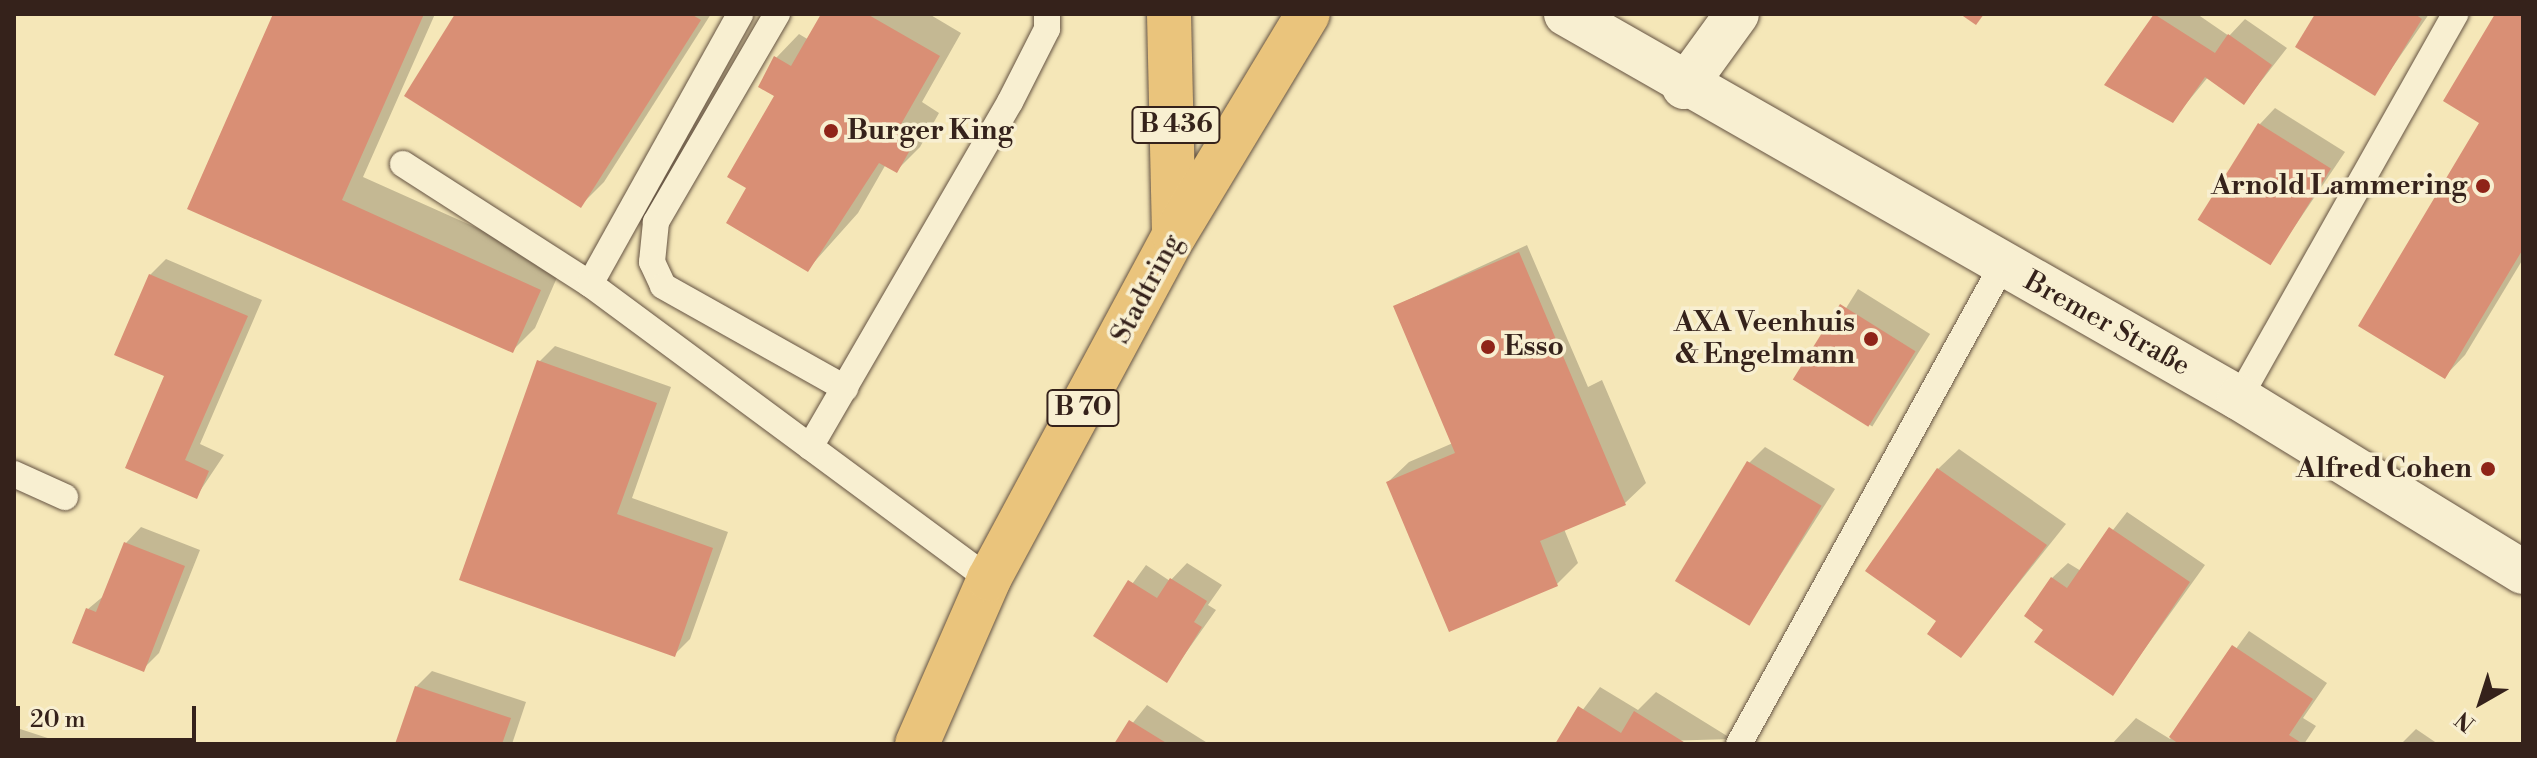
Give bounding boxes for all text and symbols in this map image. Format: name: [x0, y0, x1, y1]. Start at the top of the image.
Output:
road number: B 436: [1130, 103, 1222, 147]
place label: Burger King: [847, 114, 1013, 148]
marker: Burger King: [822, 122, 840, 140]
place label: Arnold Lammering: [2211, 169, 2467, 203]
marker: Arnold Lammering: [2474, 177, 2492, 195]
street label: Stadtring: [1104, 228, 1190, 350]
street label: Bremer Straße: [2018, 265, 2196, 383]
place label: AXA Veenhuis & Engelmann: [1674, 306, 1855, 372]
place label: Esso: [1504, 330, 1564, 364]
marker: AXA Veenhuis & Engelmann: [1862, 330, 1880, 348]
marker: Esso: [1479, 338, 1497, 356]
road number: B 70: [1045, 386, 1121, 430]
place label: Alfred Cohen: [2296, 452, 2472, 486]
marker: Alfred Cohen: [2479, 460, 2497, 478]
north arrow: [2441, 662, 2521, 742]
scale bar: [20, 690, 200, 740]
text: 20 m: [30, 705, 86, 735]
text: N: [2450, 705, 2481, 737]

